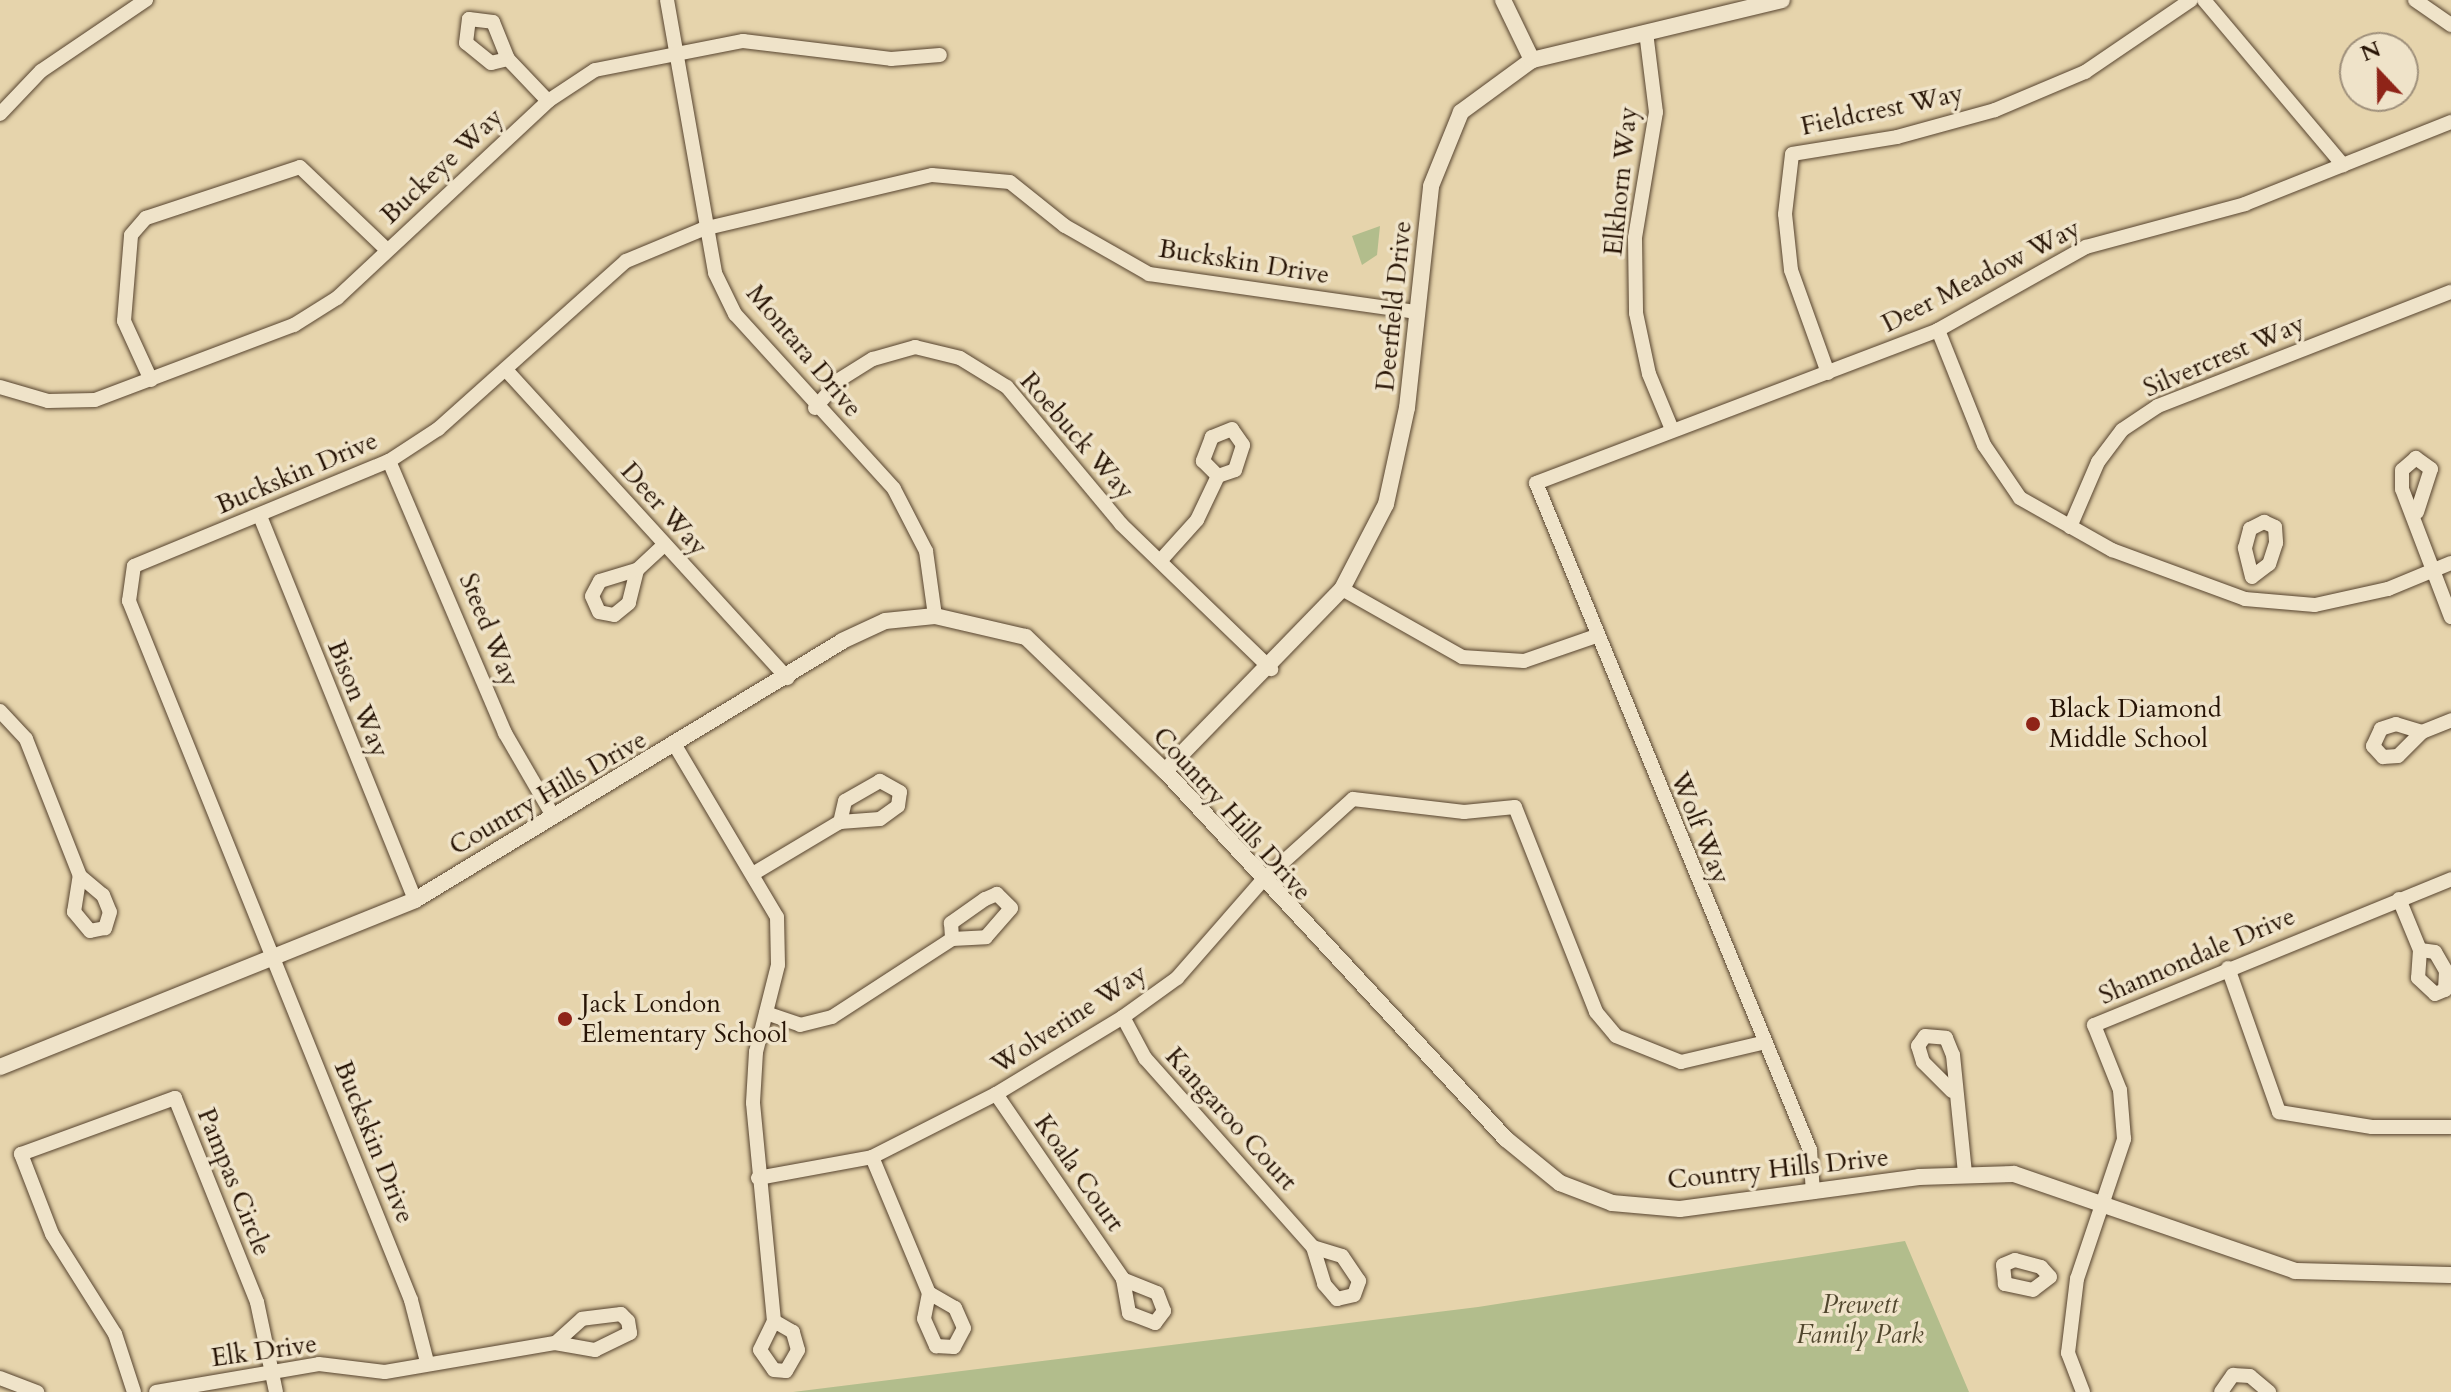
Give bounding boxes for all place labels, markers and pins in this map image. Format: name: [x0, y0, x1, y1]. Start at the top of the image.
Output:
place label: Black Diamond Middle School: [2049, 693, 2222, 754]
marker: Black Diamond Middle School: [2024, 715, 2042, 733]
place label: Jack London Elementary School: [581, 988, 788, 1050]
marker: Jack London Elementary School: [556, 1010, 574, 1028]

